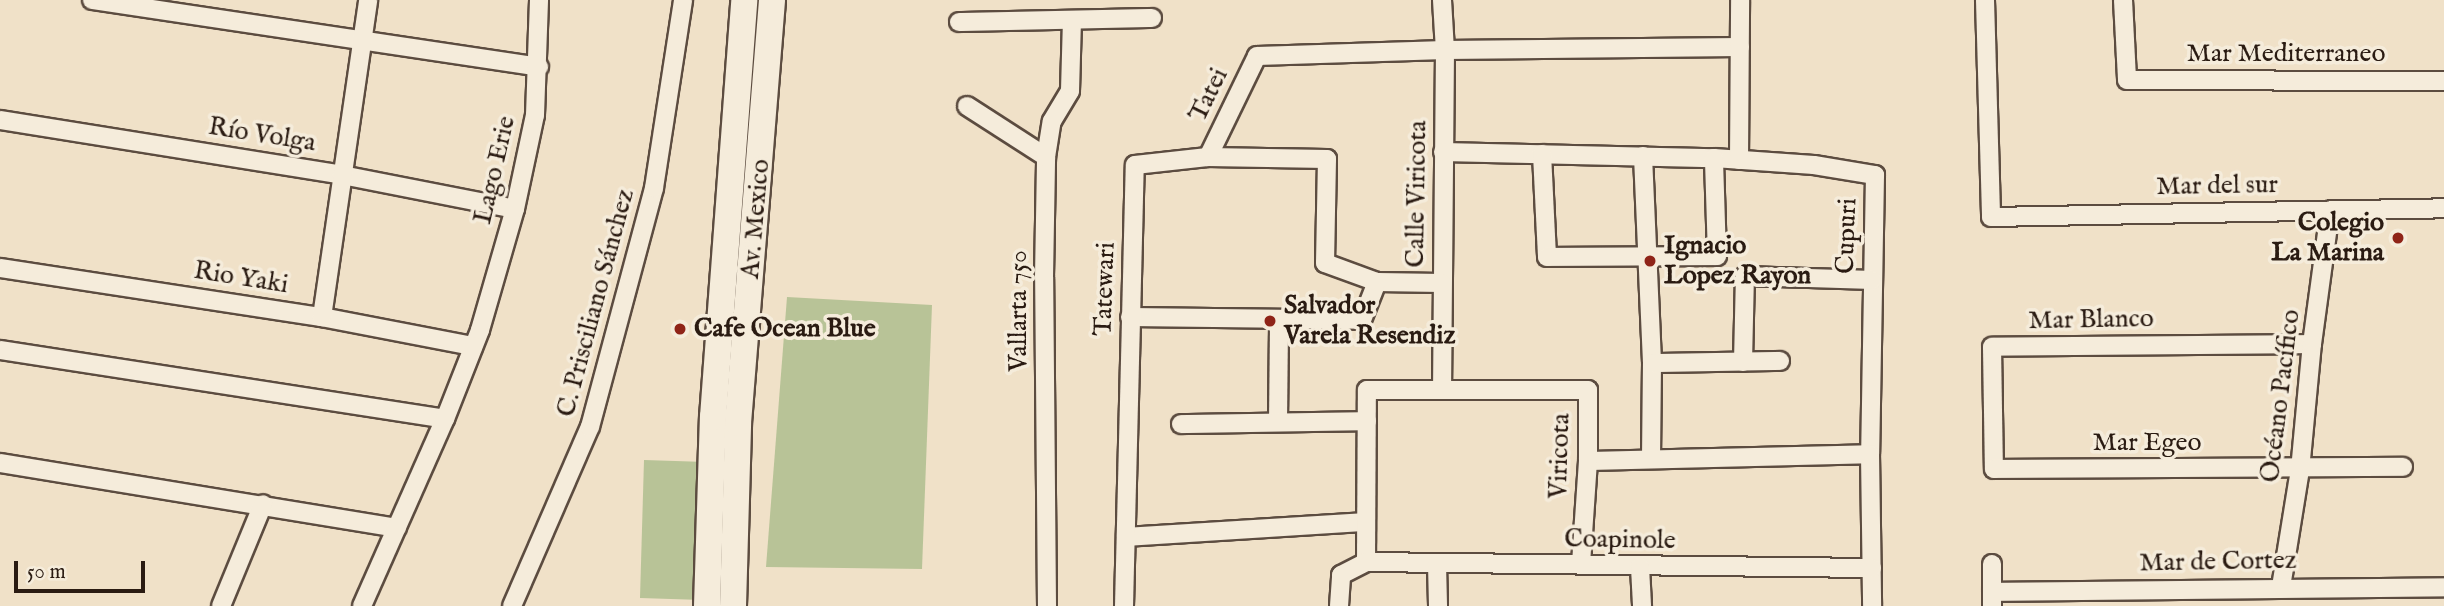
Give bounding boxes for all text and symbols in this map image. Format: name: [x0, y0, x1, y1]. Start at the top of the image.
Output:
street label: Mar Mediterraneo: [2187, 38, 2385, 70]
street label: Tatei: [1183, 63, 1235, 127]
street label: Río Volga: [206, 111, 318, 159]
street label: Lago Erie: [467, 113, 523, 227]
street label: Calle Viricota: [1400, 120, 1434, 268]
street label: Av. Mexico: [735, 158, 777, 280]
street label: Mar del sur: [2156, 169, 2278, 203]
street label: C. Prisciliano Sánchez: [551, 186, 641, 420]
street label: Cupuri: [1830, 197, 1864, 275]
place label: Colegio La Marina: [2271, 207, 2384, 268]
place label: Ignacio Lopez Rayon: [1664, 230, 1811, 292]
marker: Colegio La Marina: [2390, 230, 2406, 246]
street label: Tatewari: [1088, 242, 1122, 336]
street label: Vallarta 750: [1003, 250, 1035, 372]
marker: Ignacio Lopez Rayon: [1642, 253, 1658, 269]
street label: Rio Yaki: [192, 255, 290, 301]
place label: Salvador Varela Resendiz: [1284, 290, 1455, 352]
street label: Mar Blanco: [2028, 303, 2154, 337]
street label: Océano Pacífico: [2255, 308, 2307, 484]
place label: Cafe Ocean Blue: [694, 313, 876, 345]
marker: Salvador Varela Resendiz: [1262, 313, 1278, 329]
marker: Cafe Ocean Blue: [672, 321, 688, 337]
street label: Viricota: [1543, 413, 1577, 499]
street label: Mar Egeo: [2093, 427, 2201, 459]
street label: Coapinole: [1564, 523, 1676, 557]
street label: Mar de Cortez: [2139, 545, 2297, 579]
scale bar: [18, 546, 149, 590]
text: 50 m: [27, 559, 66, 586]

